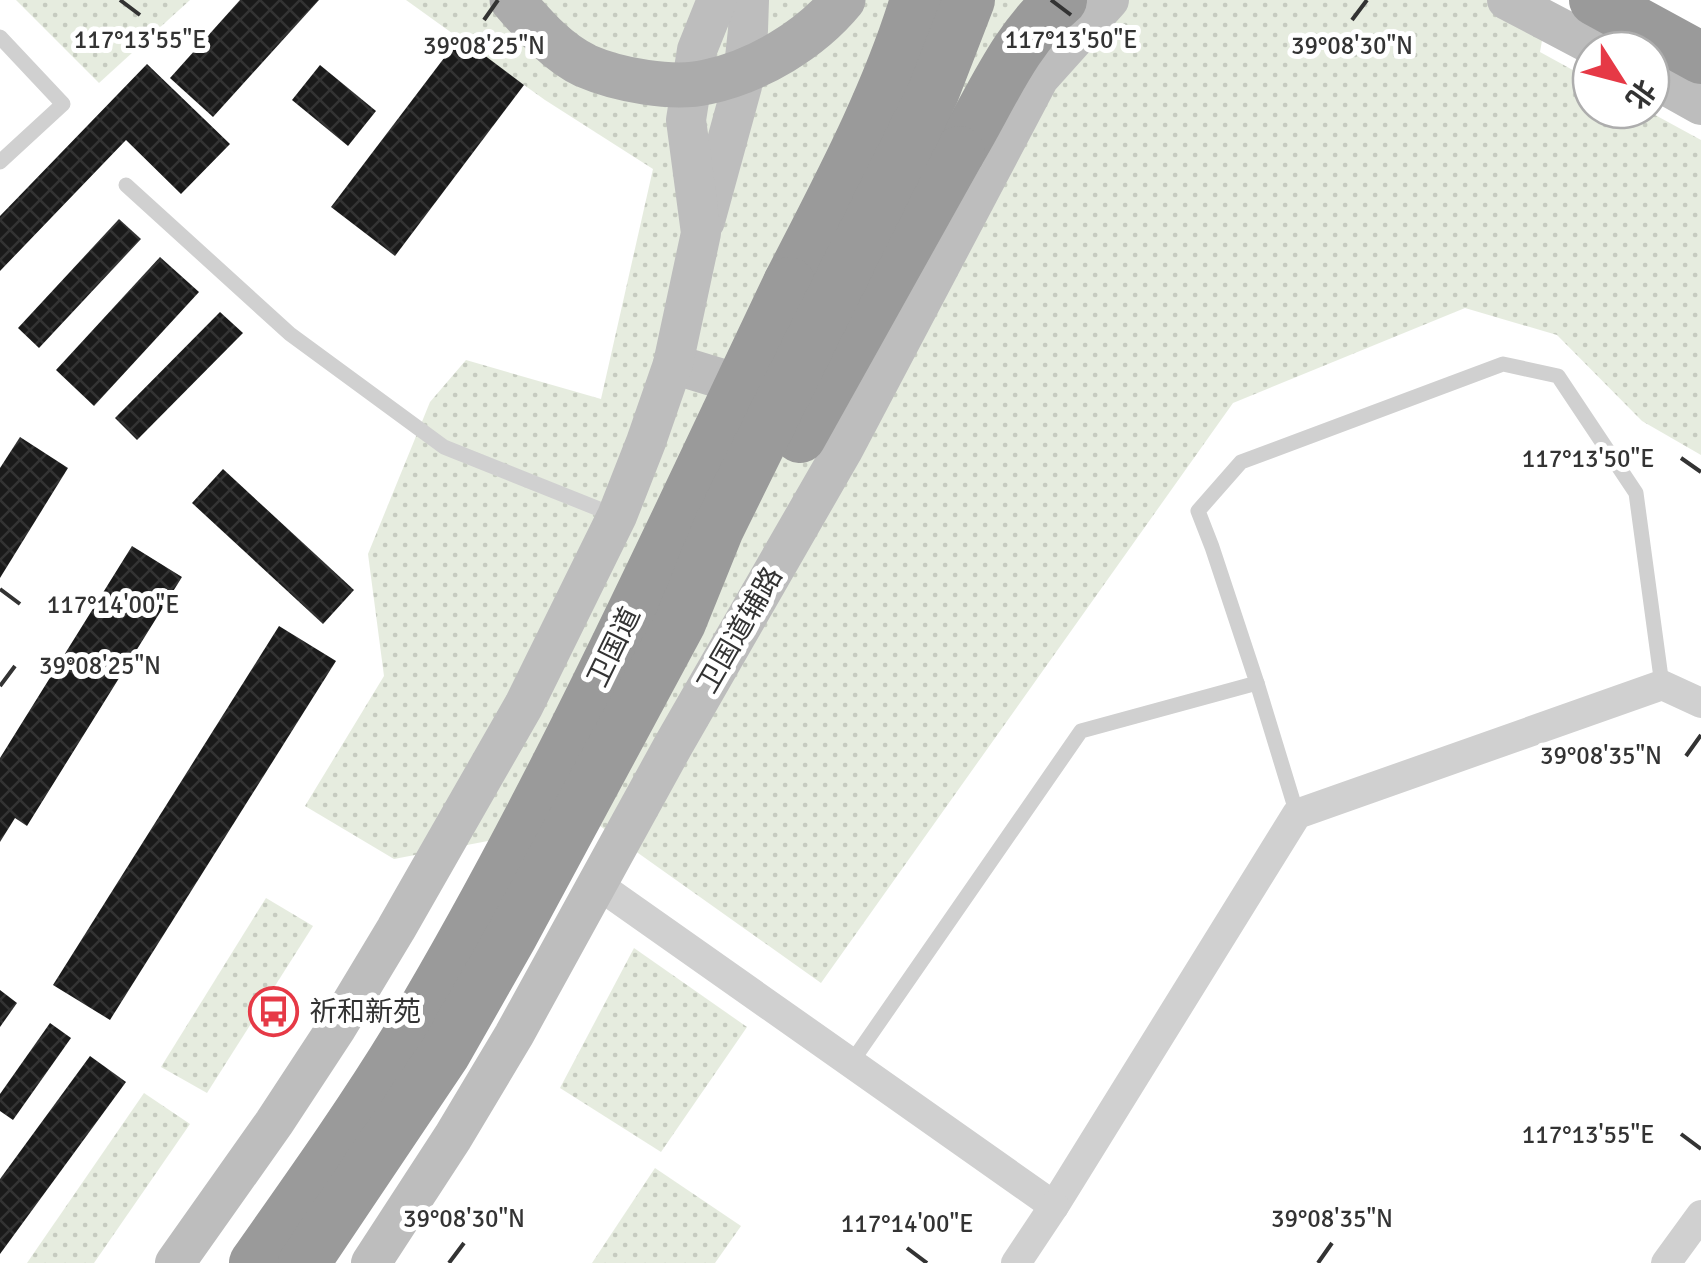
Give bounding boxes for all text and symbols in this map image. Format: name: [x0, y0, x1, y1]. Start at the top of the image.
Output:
text: 117°13'55"E: [74, 24, 206, 55]
text: 117°13'50"E: [1005, 24, 1137, 55]
text: 39°08'25"N: [423, 30, 545, 61]
text: 39°08'30"N: [1291, 30, 1413, 61]
north arrow: [1571, 30, 1671, 130]
text: 北: [1618, 73, 1662, 115]
text: 117°13'50"E: [1522, 443, 1654, 474]
street label: 卫国道辅路: [690, 561, 790, 699]
text: 117°14'00"E: [47, 589, 179, 620]
street label: 卫国道: [580, 602, 648, 692]
text: 39°08'25"N: [39, 650, 161, 681]
text: 39°08'35"N: [1540, 740, 1662, 771]
bus stop icon: 祈和新苑: [248, 986, 300, 1038]
place label: 祈和新苑: [309, 995, 421, 1029]
text: 117°13'55"E: [1522, 1119, 1654, 1150]
text: 39°08'30"N: [403, 1203, 525, 1234]
text: 39°08'35"N: [1271, 1203, 1393, 1234]
text: 117°14'00"E: [841, 1208, 973, 1239]

